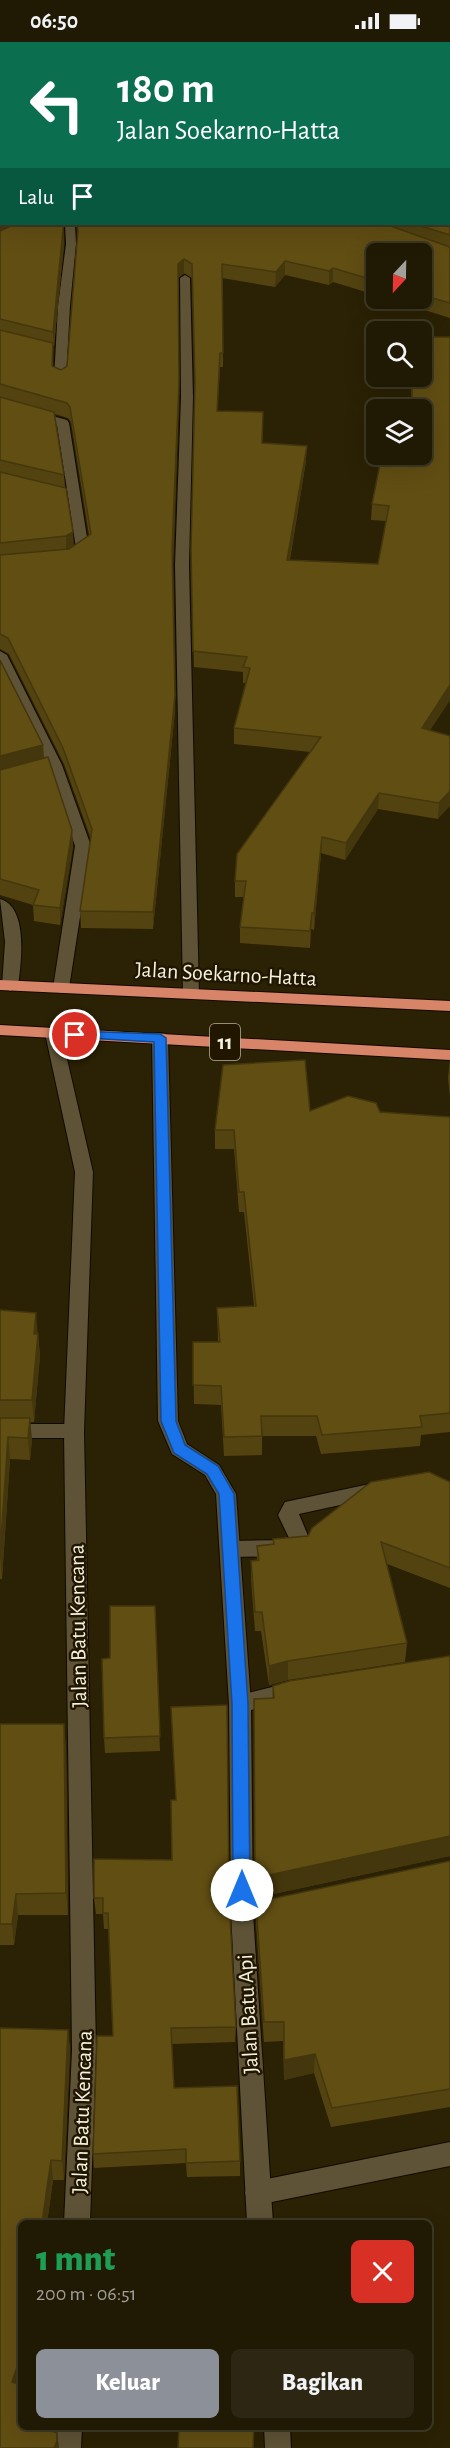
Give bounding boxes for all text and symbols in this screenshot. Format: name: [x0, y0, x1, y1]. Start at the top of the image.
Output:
text: 06:50: [30, 10, 78, 32]
icon: left: [18, 66, 96, 144]
text: 180 m: [117, 68, 215, 110]
text: Jalan Soekarno-Hatta: [117, 117, 340, 144]
icon: arrive: [66, 180, 99, 213]
text: Lalu: [18, 186, 54, 208]
north arrow: [366, 243, 432, 309]
map controls: [366, 243, 432, 465]
button: search: [366, 321, 432, 387]
button: layers: [366, 399, 432, 465]
street label: Jalan Soekarno-Hatta: [135, 958, 317, 990]
pin: [49, 1009, 100, 1060]
icon: arrive: [58, 1018, 91, 1051]
road number: 11: [210, 1024, 240, 1060]
street label: Jalan Batu Kencana: [66, 1544, 90, 1708]
position arrow: [210, 1858, 274, 1922]
street label: Jalan Batu Api: [234, 1954, 262, 2074]
street label: Jalan Batu Kencana: [68, 2030, 96, 2194]
button: close: [351, 2240, 414, 2303]
text: 1 mnt: [36, 2241, 115, 2277]
text: 200 m · 06:51: [36, 2284, 136, 2304]
button: Keluar: [36, 2349, 219, 2418]
button: Bagikan: [231, 2349, 414, 2418]

